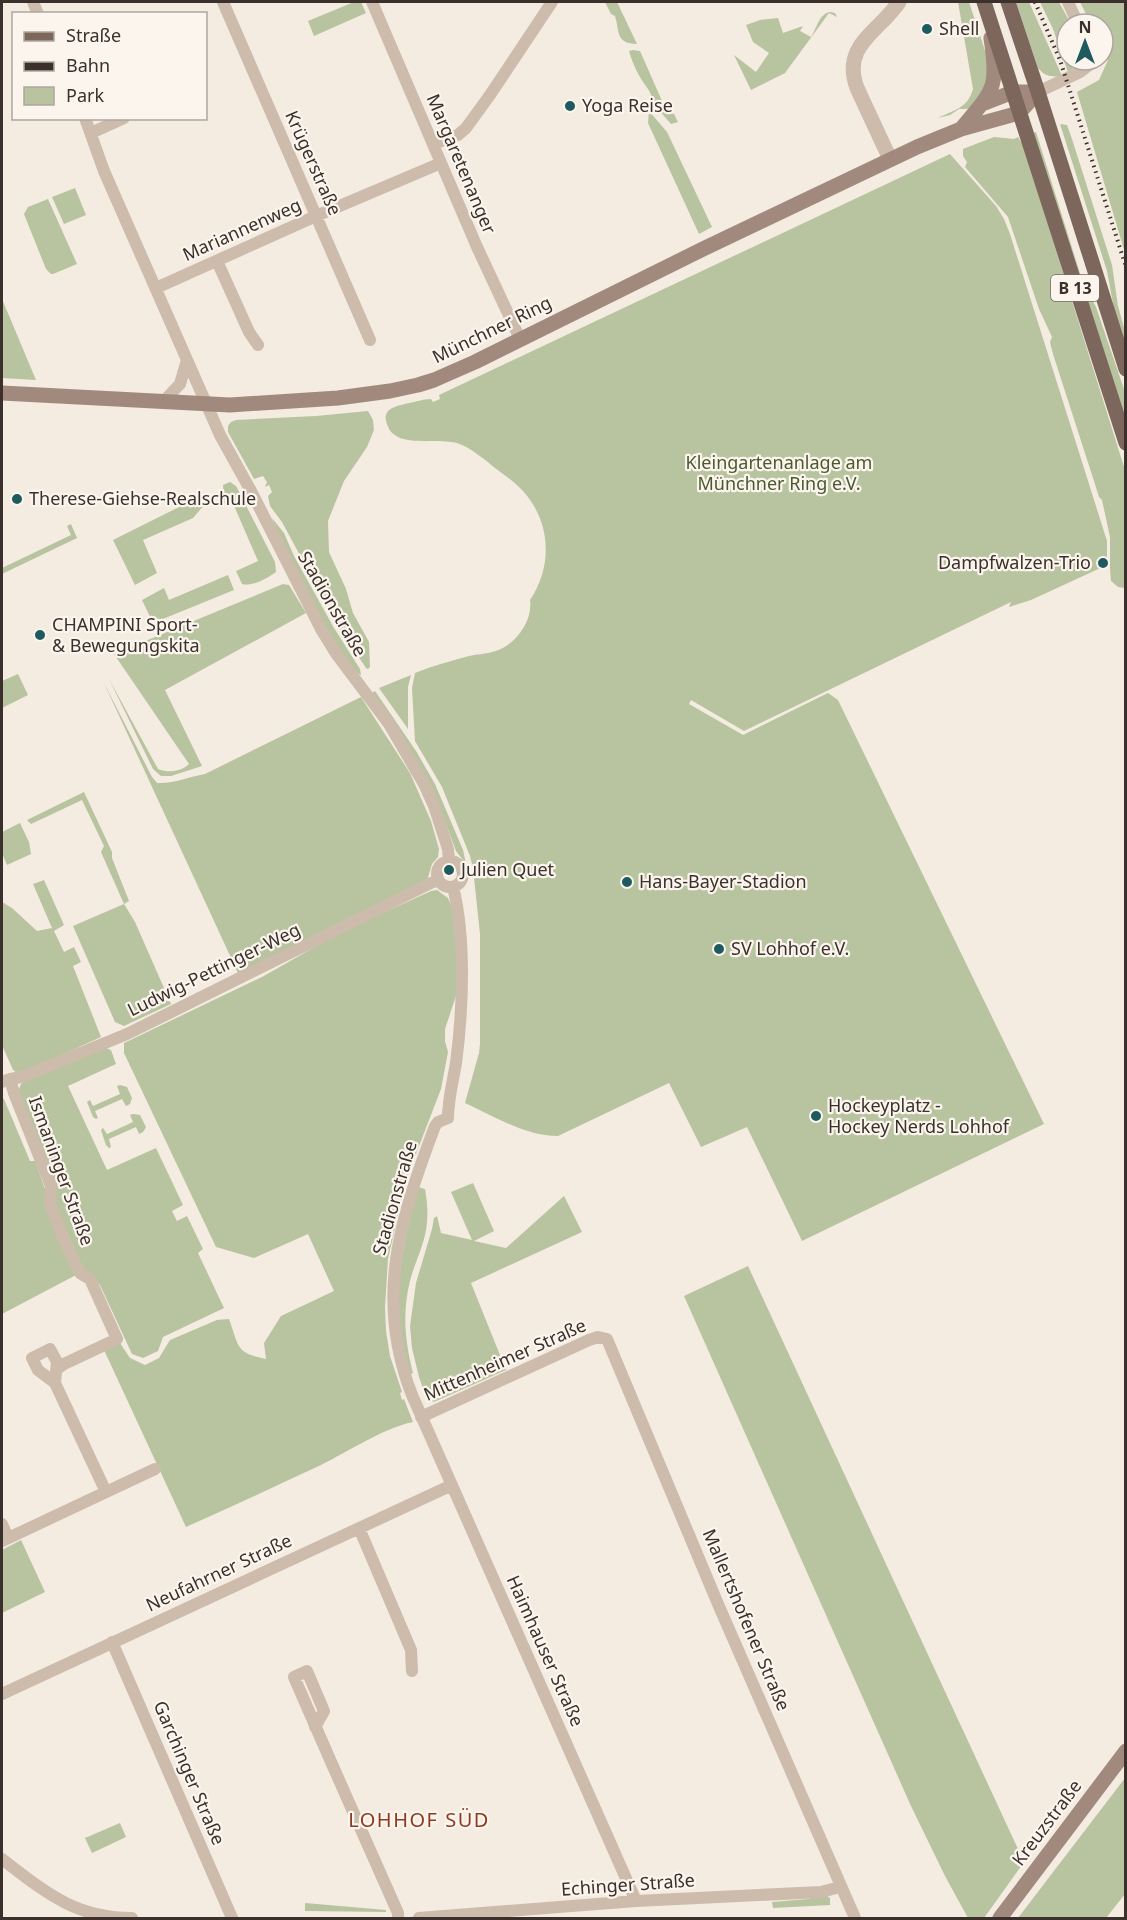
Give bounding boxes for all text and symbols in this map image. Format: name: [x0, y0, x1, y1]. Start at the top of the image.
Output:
legend: [12, 12, 207, 120]
north arrow: [1055, 12, 1115, 72]
place label: Shell: [939, 16, 979, 40]
text: N: [1078, 16, 1092, 38]
marker: Shell: [920, 22, 934, 36]
text: Straße: [66, 23, 121, 47]
text: Bahn: [66, 53, 110, 77]
text: Park: [66, 83, 104, 107]
street label: Margaretenanger: [422, 90, 502, 238]
place label: Yoga Reise: [582, 93, 673, 117]
marker: Yoga Reise: [563, 99, 577, 113]
street label: Krügerstraße: [280, 106, 348, 219]
street label: Mariannenweg: [178, 192, 305, 266]
road number: B 13: [1051, 275, 1099, 301]
street label: Münchner Ring: [428, 290, 555, 368]
park label: Kleingartenanlage am Münchner Ring e.V.: [686, 450, 872, 495]
place label: Therese-Giehse-Realschule: [29, 486, 256, 510]
marker: Therese-Giehse-Realschule: [10, 492, 24, 506]
street label: Stadionstraße: [293, 546, 373, 661]
place label: Dampfwalzen-Trio: [938, 550, 1091, 574]
marker: Dampfwalzen-Trio: [1096, 556, 1110, 570]
place label: CHAMPINI Sport- & Bewegungskita: [52, 612, 200, 657]
marker: CHAMPINI Sport- & Bewegungskita: [33, 628, 47, 642]
place label: Julien Quet: [459, 857, 555, 881]
marker: Julien Quet: [442, 863, 456, 877]
place label: Hans-Bayer-Stadion: [639, 869, 807, 893]
marker: Hans-Bayer-Stadion: [620, 875, 634, 889]
street label: Ludwig-Pettinger-Weg: [123, 917, 304, 1021]
place label: SV Lohhof e.V.: [731, 936, 849, 960]
marker: SV Lohhof e.V.: [712, 942, 726, 956]
street label: Ismaninger Straße: [24, 1093, 100, 1249]
place label: Hockeyplatz - Hockey Nerds Lohhof: [828, 1093, 1010, 1138]
marker: Hockeyplatz - Hockey Nerds Lohhof: [809, 1109, 823, 1123]
street label: Stadionstraße: [366, 1138, 422, 1258]
street label: Mittenheimer Straße: [420, 1312, 590, 1406]
street label: Mallertshofener Straße: [698, 1525, 796, 1714]
street label: Neufahrner Straße: [142, 1528, 295, 1616]
street label: Haimhauser Straße: [502, 1571, 590, 1730]
street label: Garchinger Straße: [149, 1697, 231, 1848]
street label: Kreuzstraße: [1006, 1775, 1086, 1870]
district label: LOHHOF SÜD: [348, 1806, 490, 1833]
street label: Echinger Straße: [560, 1867, 696, 1901]

